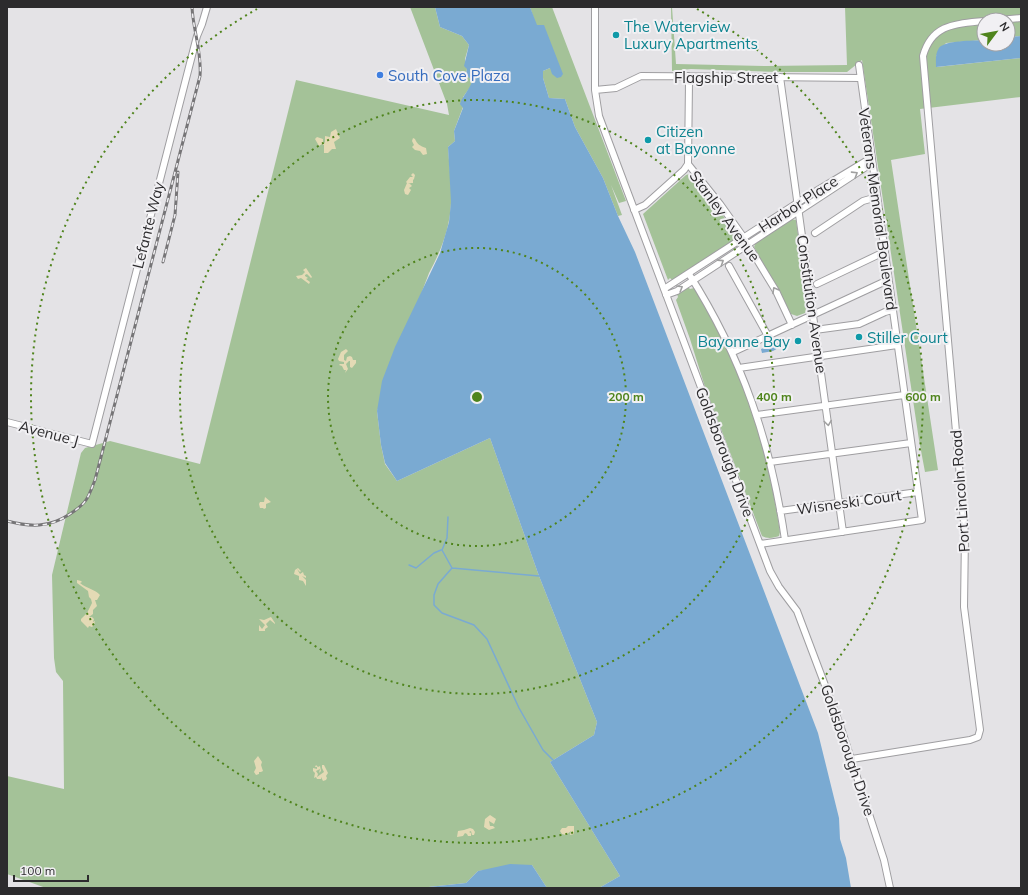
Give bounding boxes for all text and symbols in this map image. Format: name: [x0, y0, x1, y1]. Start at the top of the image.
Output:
north arrow: [976, 12, 1016, 52]
place label: The Waterview Luxury Apartments: [624, 17, 758, 53]
text: N: [996, 19, 1013, 34]
marker: The Waterview Luxury Apartments: [611, 30, 621, 40]
place label: South Cove Plaza: [388, 66, 510, 85]
street label: Flagship Street: [674, 68, 778, 87]
marker: South Cove Plaza: [375, 70, 385, 80]
street label: Veterans Memorial Boulevard: [854, 107, 902, 311]
place label: Citizen at Bayonne: [656, 122, 735, 158]
marker: Citizen at Bayonne: [643, 135, 653, 145]
street label: Stanley Avenue: [686, 167, 764, 265]
street label: Harbor Place: [755, 171, 841, 237]
one-way arrow: [851, 171, 858, 179]
street label: Lefante Way: [128, 179, 168, 270]
street label: Constitution Avenue: [793, 234, 831, 374]
one-way arrow: [716, 260, 723, 267]
one-way arrow: [676, 286, 683, 293]
one-way arrow: [772, 287, 779, 294]
place label: Stiller Court: [867, 328, 948, 347]
place label: Bayonne Bay: [698, 332, 790, 351]
marker: Stiller Court: [854, 332, 864, 342]
marker: Bayonne Bay: [793, 336, 803, 346]
street label: Goldsborough Drive: [691, 384, 759, 520]
text: 200 m: [608, 389, 644, 404]
text: 400 m: [756, 389, 792, 404]
text: 600 m: [905, 389, 941, 404]
centre of rings: [470, 390, 484, 404]
street label: Avenue J: [17, 416, 81, 450]
one-way arrow: [823, 420, 832, 426]
street label: Port Lincoln Road: [946, 429, 974, 553]
street label: Wisneski Court: [796, 485, 902, 519]
street label: Goldsborough Drive: [817, 682, 879, 818]
scale bar: [14, 857, 88, 883]
text: 100 m: [20, 863, 55, 878]

